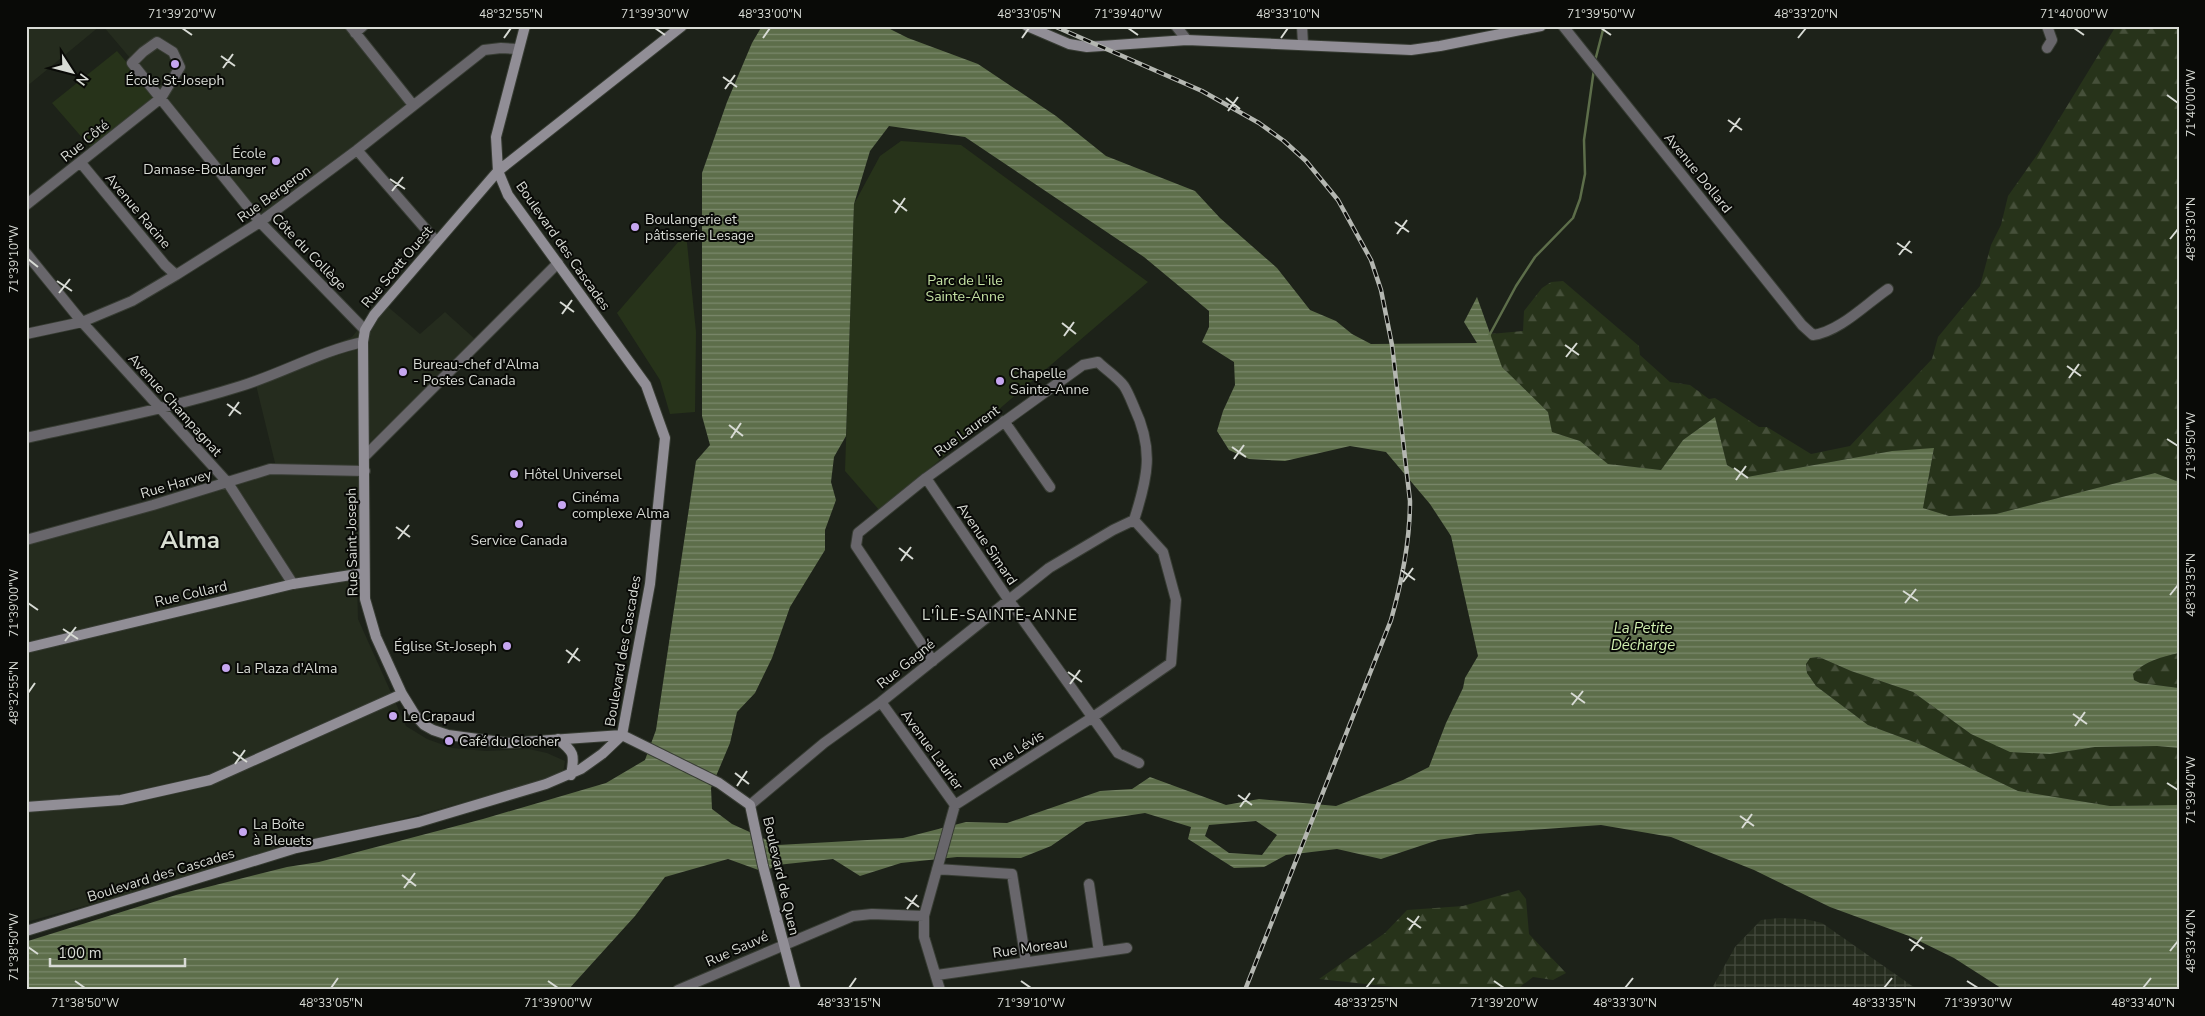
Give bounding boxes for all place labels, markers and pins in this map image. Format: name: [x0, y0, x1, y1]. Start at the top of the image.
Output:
marker: École St-Joseph: [169, 58, 181, 70]
place label: École St-Joseph: [126, 71, 224, 90]
place label: École Damase-Boulanger: [143, 144, 266, 179]
marker: École Damase-Boulanger: [270, 155, 282, 167]
place label: Boulangerie et pâtisserie Lesage: [645, 210, 754, 245]
marker: Boulangerie et pâtisserie Lesage: [629, 221, 641, 233]
place label: Bureau-chef d'Alma - Postes Canada: [413, 355, 539, 390]
place label: Chapelle Sainte-Anne: [1010, 364, 1089, 399]
marker: Bureau-chef d'Alma - Postes Canada: [397, 366, 409, 378]
marker: Chapelle Sainte-Anne: [994, 375, 1006, 387]
place label: Hôtel Universel: [524, 465, 622, 484]
marker: Hôtel Universel: [508, 468, 520, 480]
place label: Cinéma complexe Alma: [572, 488, 670, 523]
marker: Cinéma complexe Alma: [556, 499, 568, 511]
marker: Service Canada: [513, 518, 525, 530]
place label: Service Canada: [471, 531, 567, 550]
place label: Église St-Joseph: [394, 637, 497, 656]
marker: Église St-Joseph: [501, 640, 513, 652]
place label: La Plaza d'Alma: [236, 659, 338, 678]
marker: La Plaza d'Alma: [220, 662, 232, 674]
place label: Le Crapaud: [403, 707, 475, 726]
marker: Le Crapaud: [387, 710, 399, 722]
place label: Café du Clocher: [459, 732, 559, 751]
marker: Café du Clocher: [443, 735, 455, 747]
place label: La Boîte à Bleuets: [253, 815, 312, 850]
marker: La Boîte à Bleuets: [237, 826, 249, 838]

